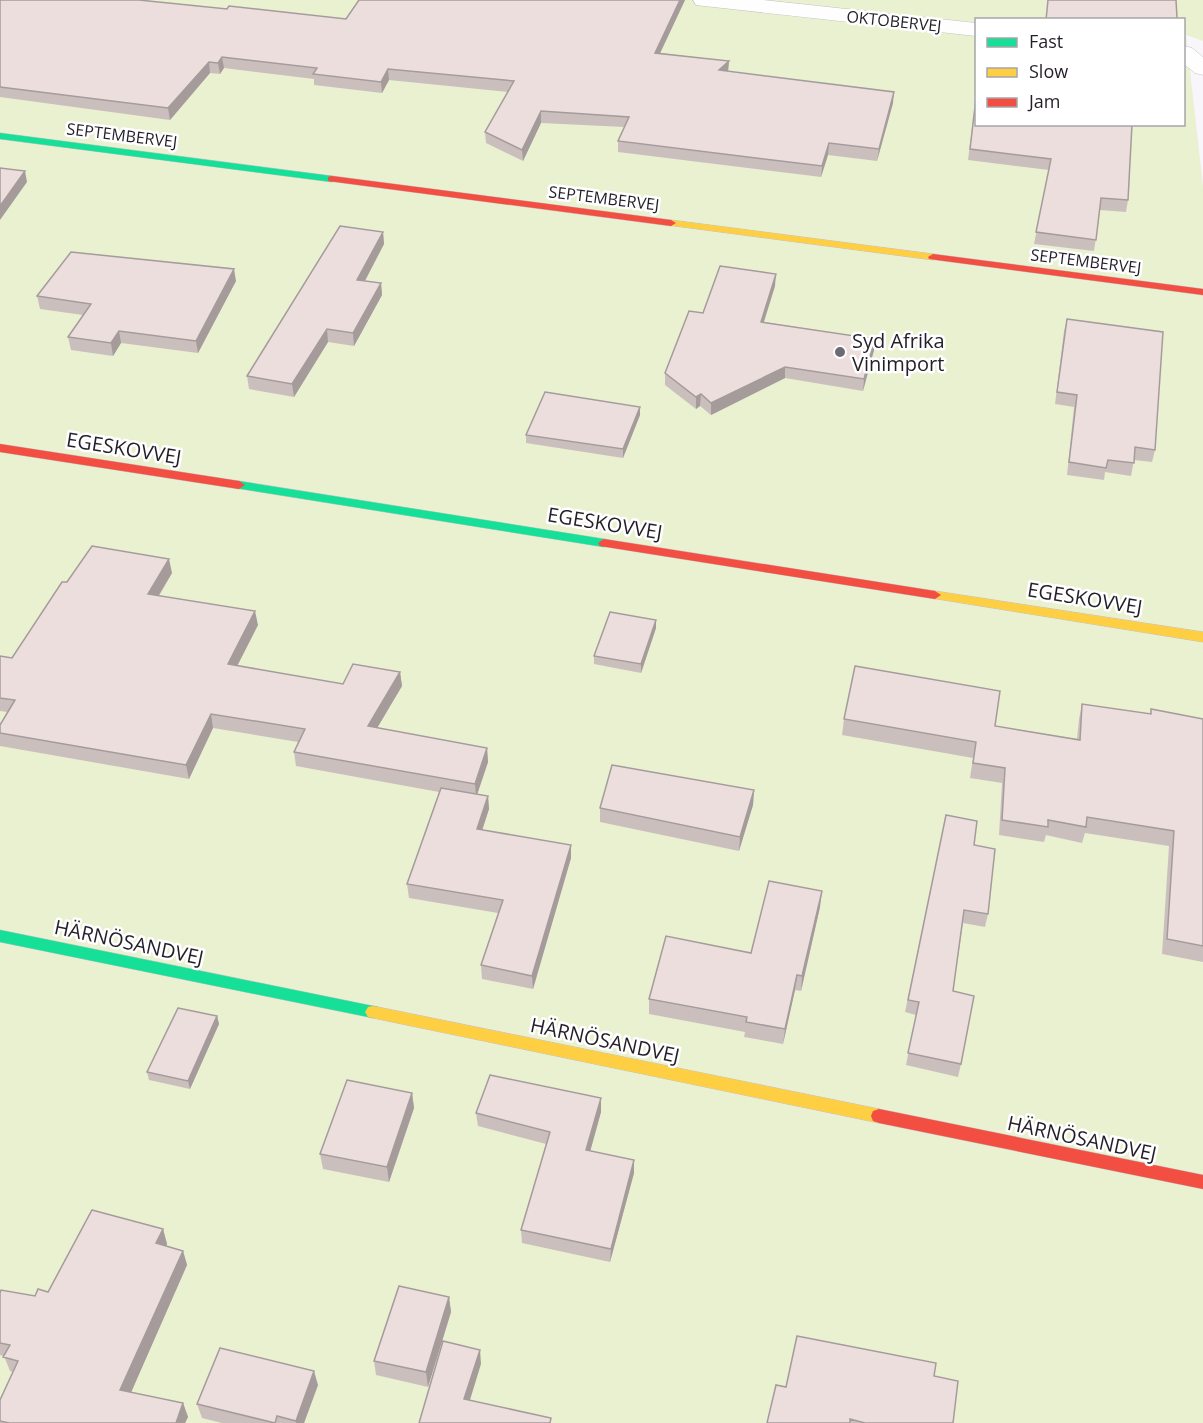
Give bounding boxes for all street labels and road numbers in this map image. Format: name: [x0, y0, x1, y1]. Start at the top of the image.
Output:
street label: OKTOBERVEJ: [845, 5, 943, 37]
street label: SEPTEMBERVEJ: [65, 117, 179, 153]
street label: SEPTEMBERVEJ: [547, 180, 661, 216]
street label: SEPTEMBERVEJ: [1029, 243, 1143, 279]
street label: EGESKOVVEJ: [65, 426, 183, 470]
street label: EGESKOVVEJ: [546, 501, 664, 545]
street label: EGESKOVVEJ: [1026, 576, 1144, 620]
street label: HÄRNÖSANDVEJ: [52, 913, 206, 971]
street label: HÄRNÖSANDVEJ: [528, 1011, 682, 1069]
street label: HÄRNÖSANDVEJ: [1005, 1109, 1159, 1167]

